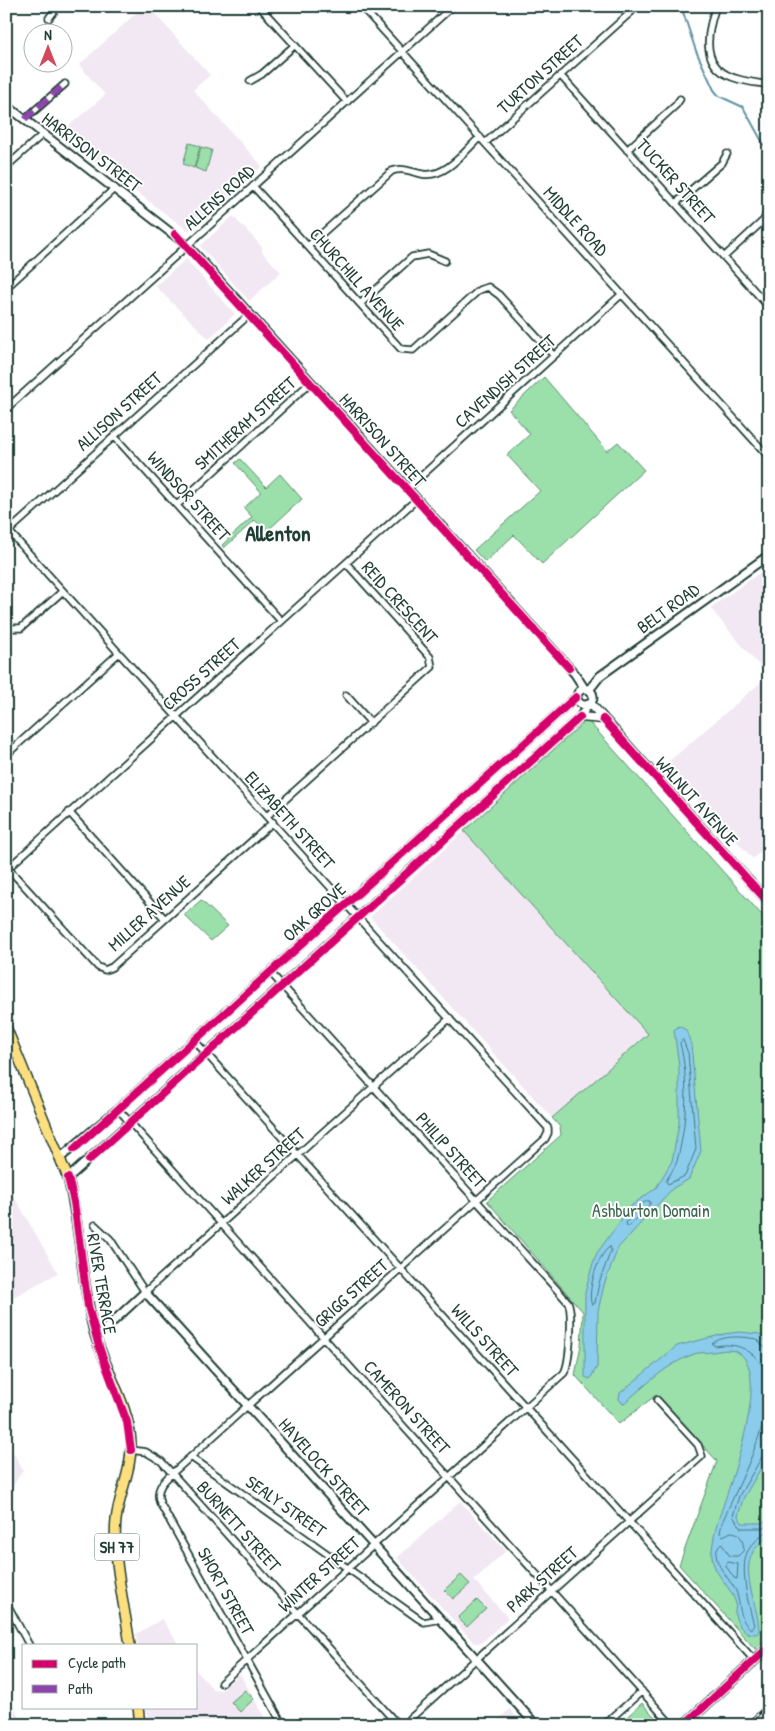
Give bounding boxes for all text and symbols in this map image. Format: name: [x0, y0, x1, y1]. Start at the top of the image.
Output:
north arrow: [22, 22, 72, 72]
text: N: [44, 25, 52, 44]
street label: TURTON STREET: [492, 28, 589, 119]
street label: HARRISON STREET: [37, 106, 147, 198]
street label: TUCKER STREET: [631, 133, 721, 230]
street label: ALLENS ROAD: [178, 158, 260, 236]
street label: MIDDLE ROAD: [538, 181, 614, 262]
street label: CHURCHILL AVENUE: [304, 222, 410, 336]
street label: CAVENDISH STREET: [449, 328, 562, 433]
street label: ALLISON STREET: [71, 365, 168, 456]
street label: SMITHERAM STREET: [189, 370, 302, 475]
street label: HARRISON STREET: [334, 387, 432, 493]
street label: WINDSOR STREET: [142, 446, 237, 547]
district label: Allenton: [245, 518, 311, 548]
street label: REID CRESCENT: [356, 555, 444, 649]
street label: BELT ROAD: [632, 577, 705, 639]
street label: CROSS STREET: [156, 632, 246, 716]
street label: WALNUT AVENUE: [650, 751, 744, 851]
street label: ELIZABETH STREET: [239, 766, 341, 875]
street label: MILLER AVENUE: [102, 869, 196, 957]
street label: OAK GROVE: [277, 877, 351, 947]
street label: PHILIP STREET: [410, 1107, 492, 1194]
street label: WALKER STREET: [215, 1121, 311, 1211]
park label: Ashburton Domain: [592, 1198, 710, 1223]
street label: RIVER TERRACE: [81, 1232, 123, 1336]
street label: GRIGG STREET: [309, 1253, 394, 1333]
street label: WILLS STREET: [445, 1298, 525, 1382]
street label: CAMERON STREET: [358, 1355, 456, 1460]
street label: HAVELOCK STREET: [273, 1412, 375, 1522]
street label: SEALY STREET: [241, 1469, 332, 1543]
street label: BURNETT STREET: [191, 1475, 287, 1577]
street label: WINTER STREET: [272, 1530, 366, 1618]
road number: SH 77: [94, 1534, 140, 1560]
street label: PARK STREET: [501, 1540, 584, 1618]
street label: SHORT STREET: [192, 1543, 261, 1640]
legend: [22, 1644, 198, 1708]
text: Cycle path: [68, 1652, 126, 1673]
text: Path: [68, 1678, 93, 1699]

